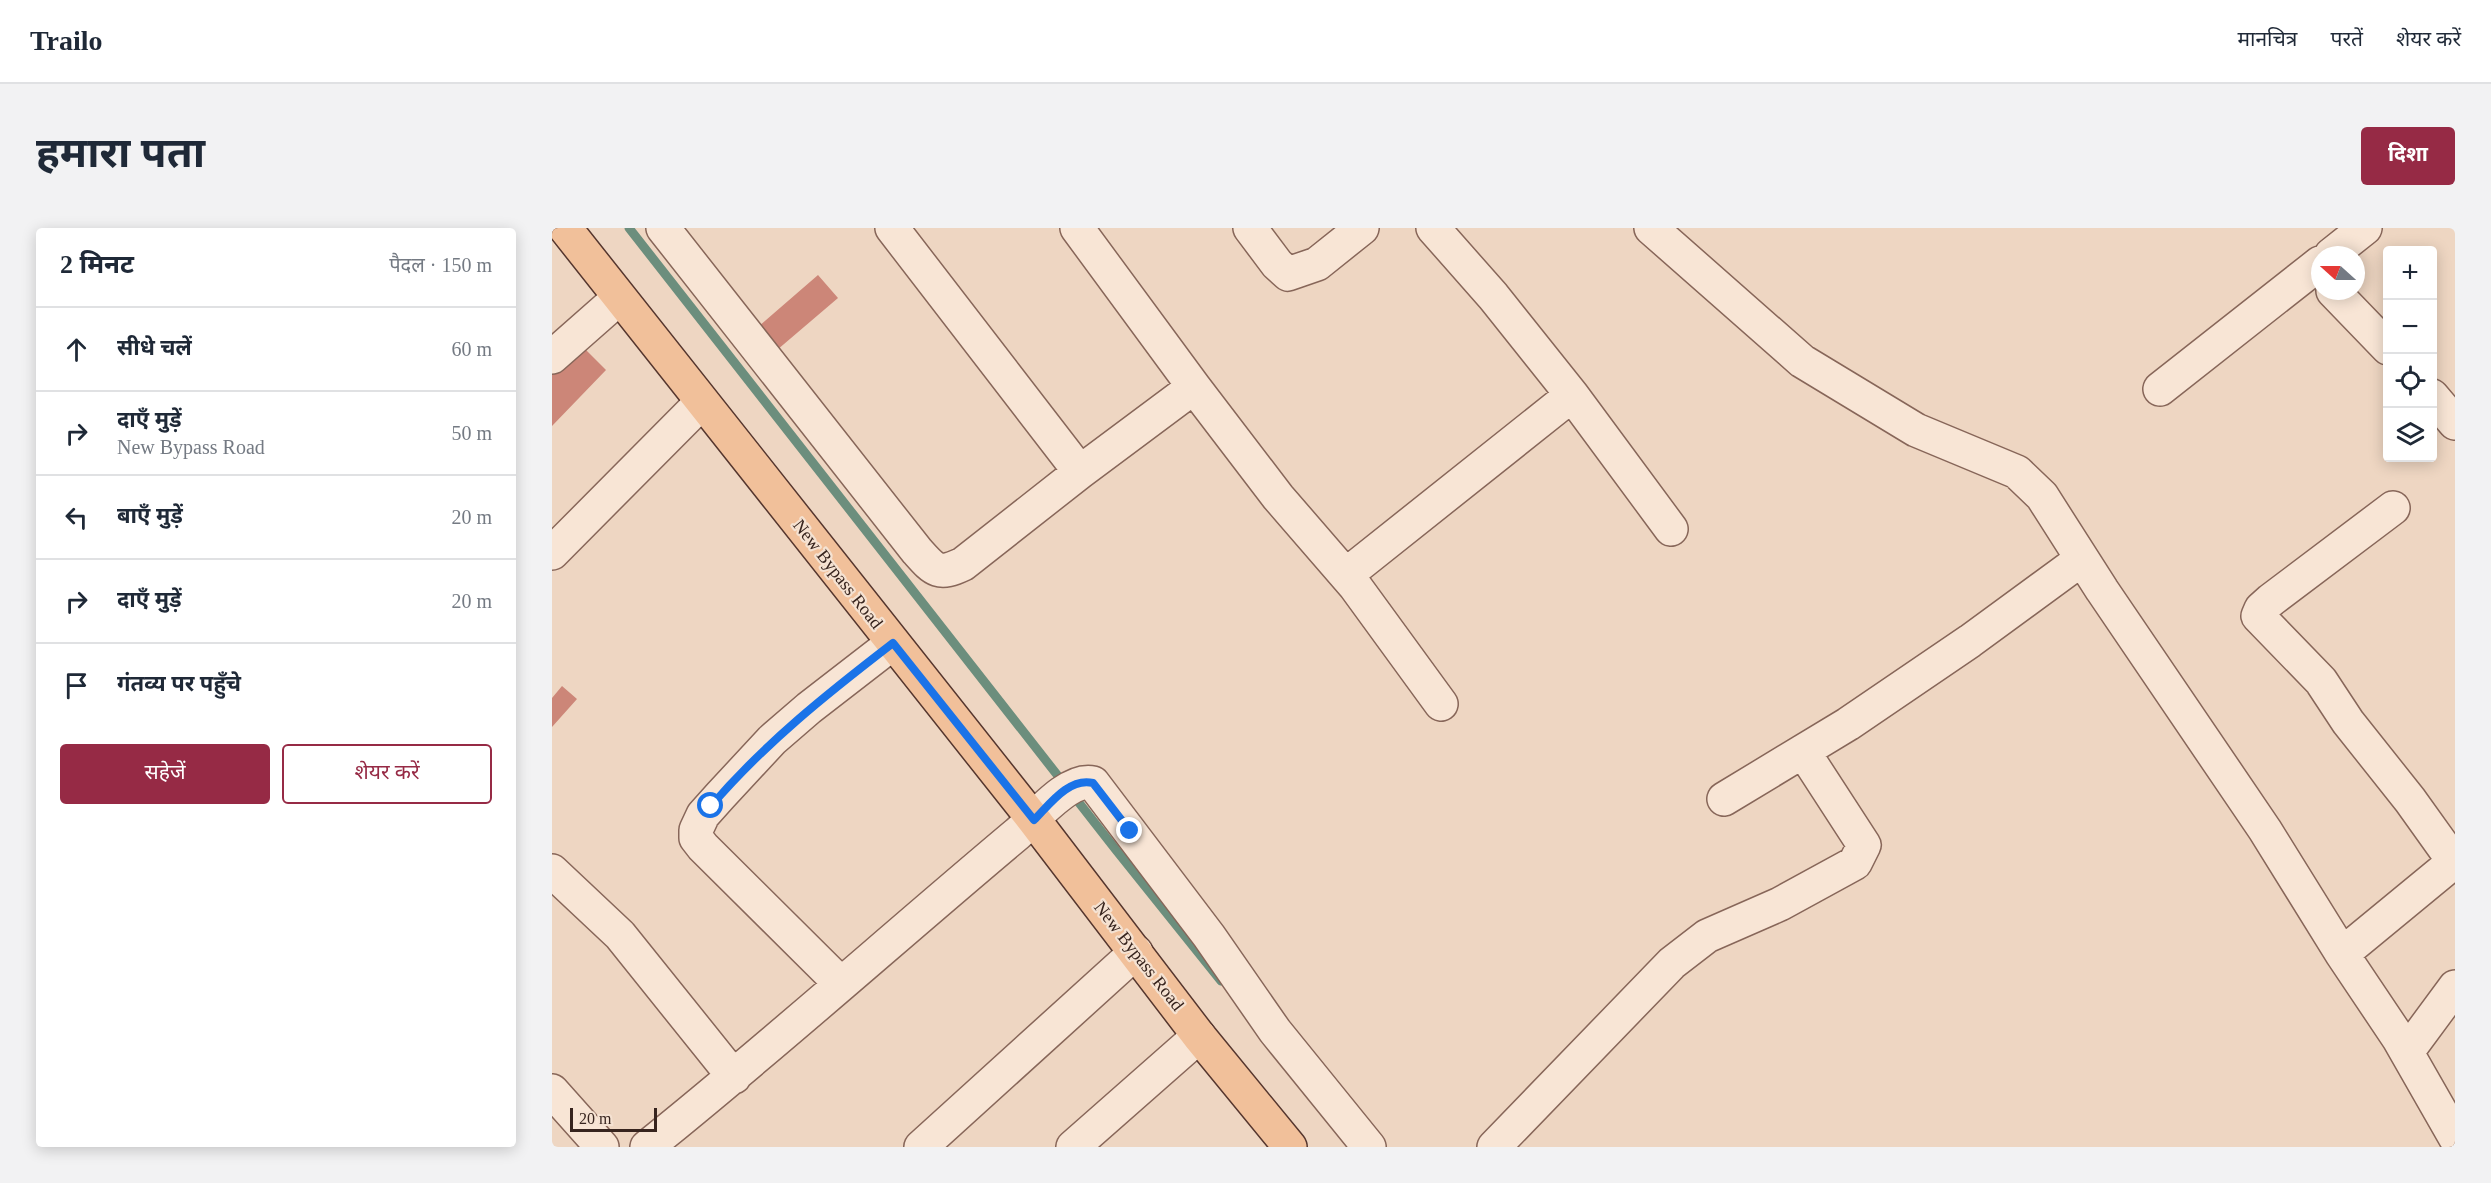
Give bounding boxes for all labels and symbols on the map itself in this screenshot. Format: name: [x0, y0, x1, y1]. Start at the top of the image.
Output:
north arrow: [2311, 246, 2365, 300]
street label: New Bypass Road: [789, 515, 887, 633]
route start: [697, 792, 723, 818]
route end: [1116, 817, 1142, 843]
street label: New Bypass Road: [1090, 897, 1188, 1015]
scale bar: [570, 1105, 657, 1132]

